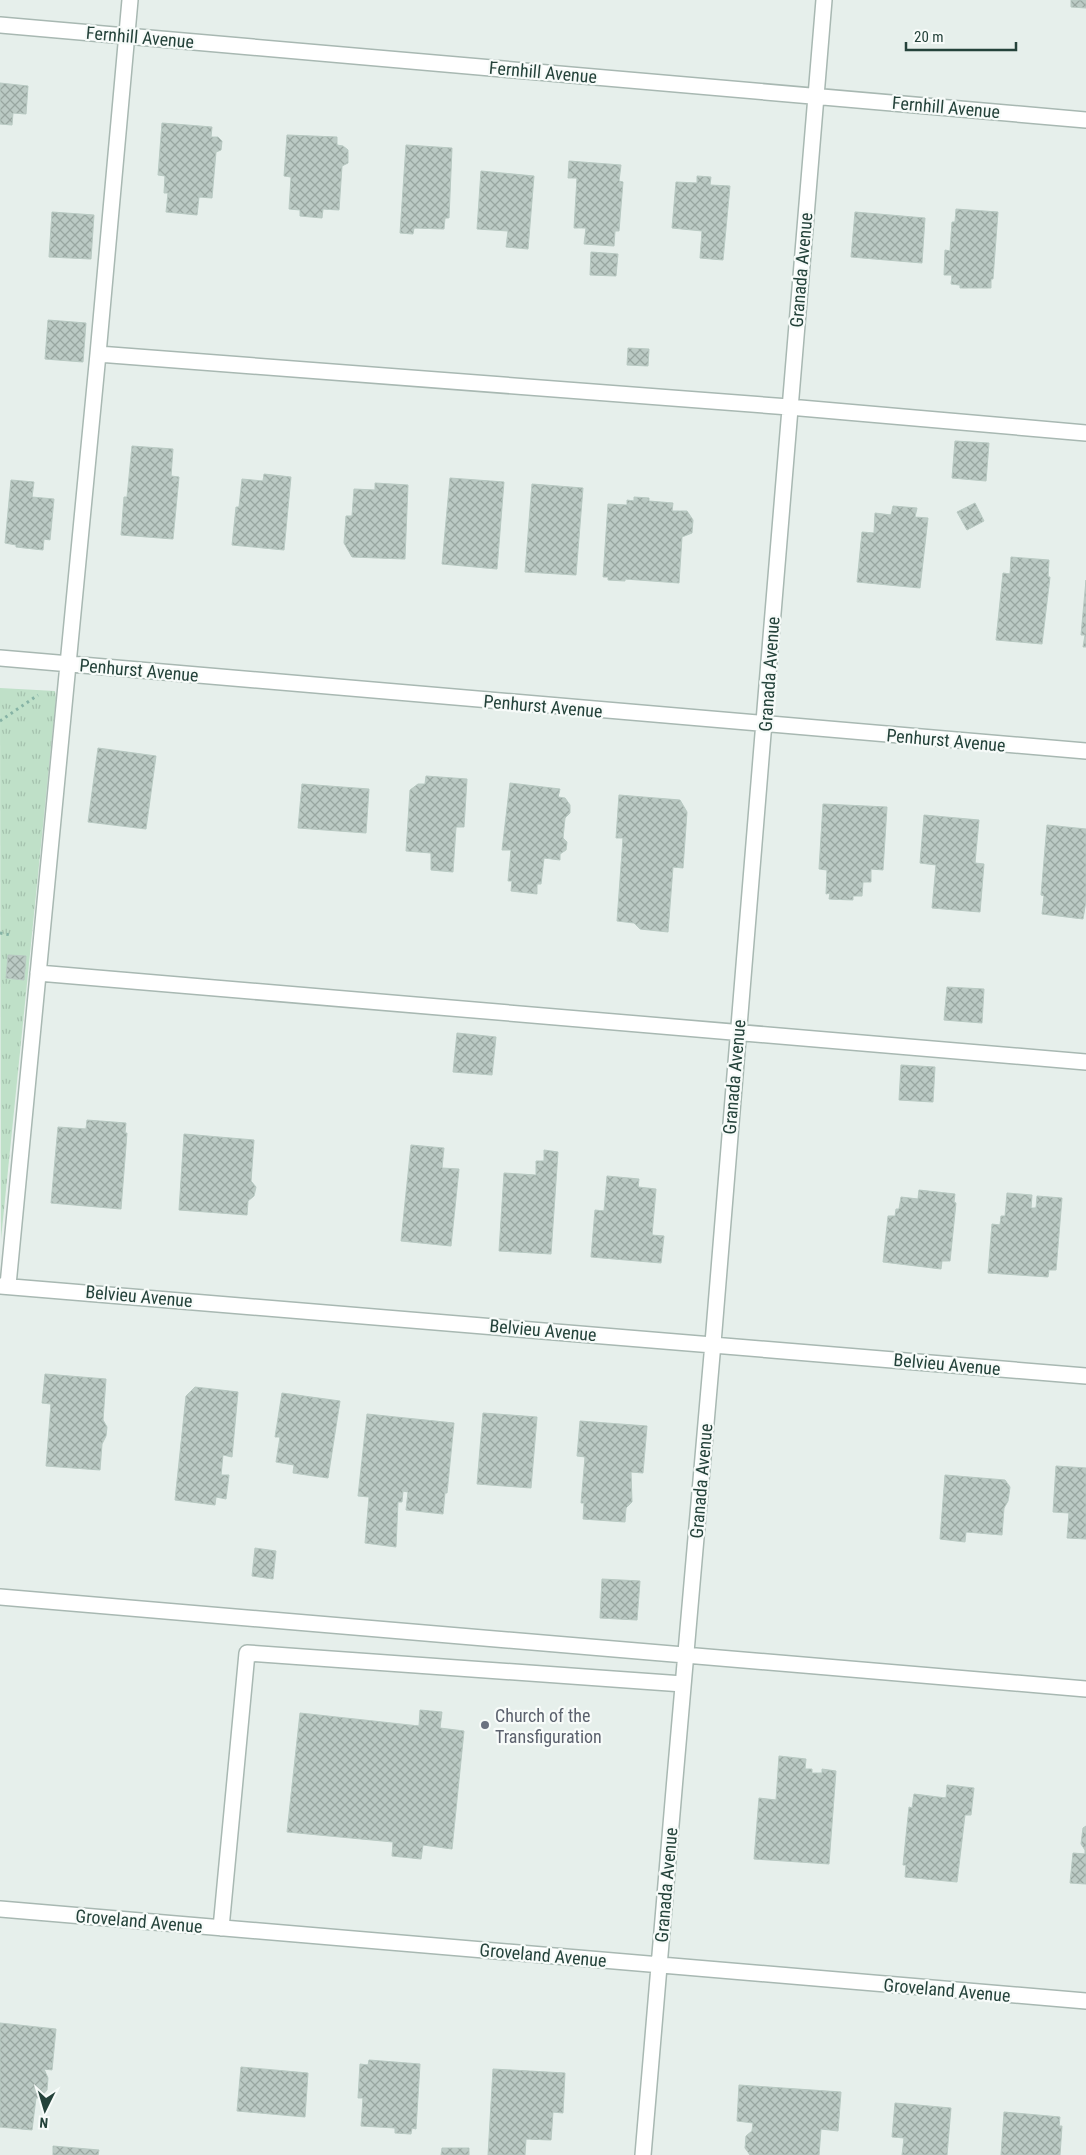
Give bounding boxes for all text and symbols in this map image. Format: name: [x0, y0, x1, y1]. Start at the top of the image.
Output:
scale bar: [906, 20, 1016, 52]
street label: Fernhill Avenue: [85, 22, 195, 52]
text: 20 m: [914, 28, 944, 46]
street label: Fernhill Avenue: [488, 57, 598, 87]
street label: Fernhill Avenue: [891, 92, 1001, 122]
street label: Granada Avenue: [786, 212, 816, 328]
street label: Granada Avenue: [755, 616, 783, 732]
street label: Penhurst Avenue: [79, 654, 199, 686]
street label: Penhurst Avenue: [483, 690, 603, 722]
street label: Penhurst Avenue: [886, 724, 1006, 756]
street label: Granada Avenue: [719, 1019, 749, 1135]
street label: Belvieu Avenue: [85, 1281, 193, 1311]
street label: Belvieu Avenue: [489, 1315, 597, 1345]
street label: Belvieu Avenue: [893, 1349, 1001, 1379]
street label: Granada Avenue: [686, 1423, 716, 1539]
place label: Church of the Transfiguration: [495, 1705, 602, 1747]
marker: Church of the Transfiguration: [479, 1719, 491, 1731]
street label: Granada Avenue: [651, 1827, 681, 1943]
street label: Groveland Avenue: [75, 1905, 203, 1937]
street label: Groveland Avenue: [479, 1939, 607, 1971]
street label: Groveland Avenue: [883, 1974, 1011, 2006]
north arrow: [20, 2085, 70, 2135]
text: N: [39, 2115, 49, 2131]

